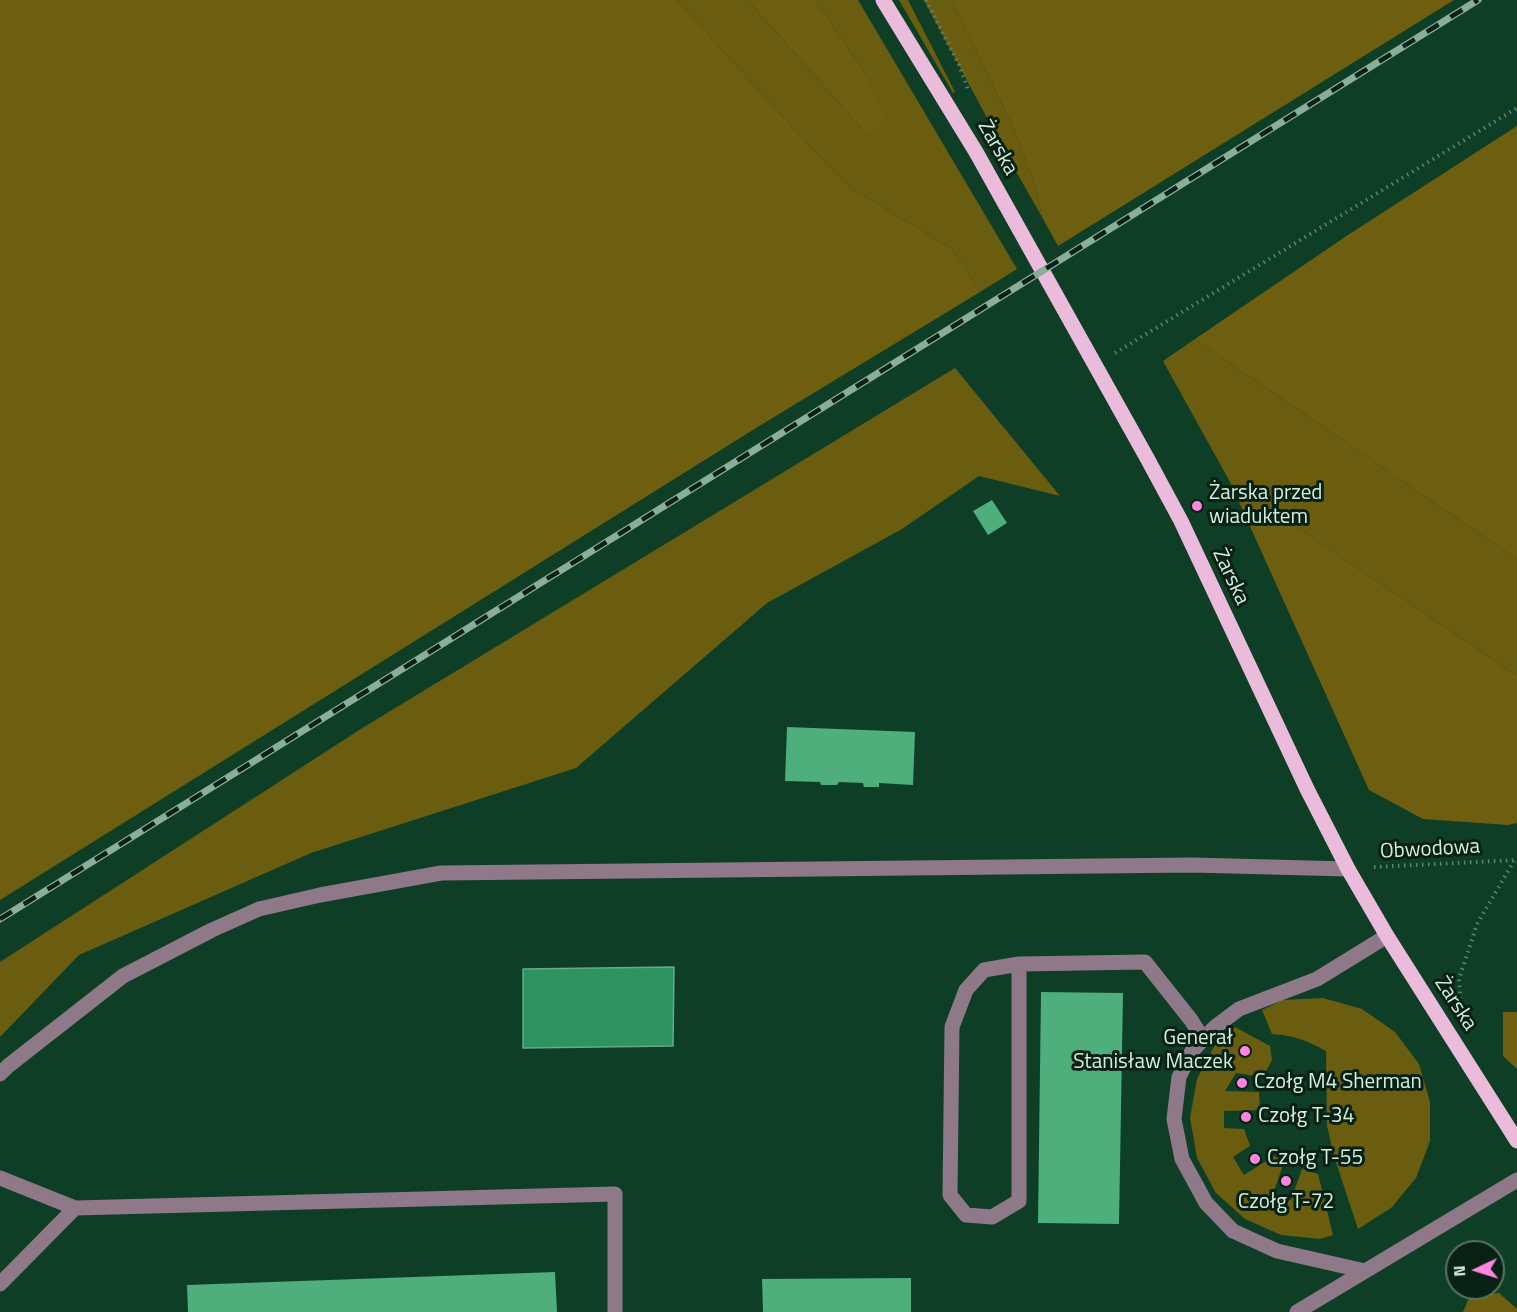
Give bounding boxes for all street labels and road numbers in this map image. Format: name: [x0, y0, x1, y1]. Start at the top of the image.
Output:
street label: Żarska: [971, 116, 1023, 180]
street label: Żarska: [1206, 545, 1254, 609]
street label: Obwodowa: [1379, 835, 1481, 865]
street label: Żarska: [1428, 972, 1482, 1036]

